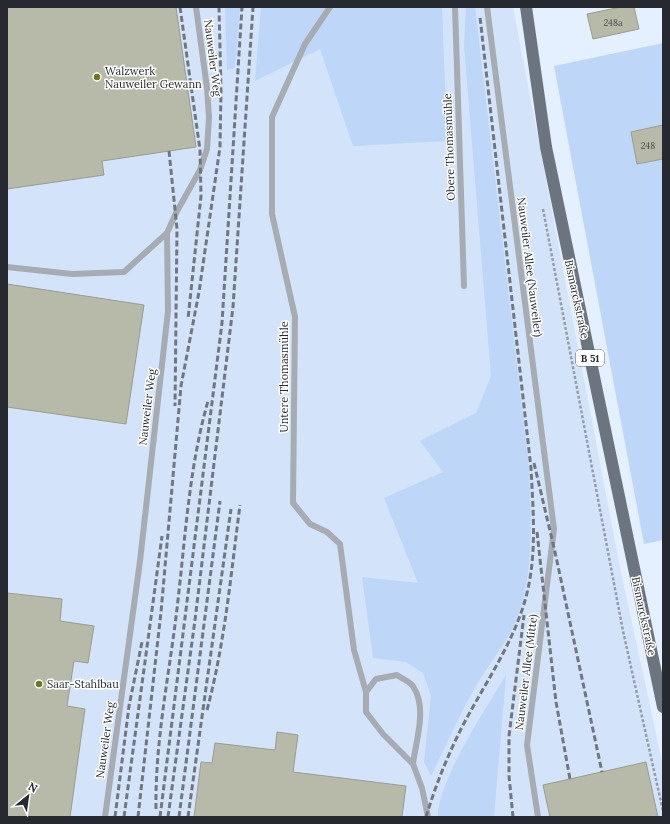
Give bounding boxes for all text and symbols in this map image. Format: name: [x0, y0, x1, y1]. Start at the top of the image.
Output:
house number: 248a: [603, 17, 623, 28]
street label: Nauweiler Weg: [201, 19, 225, 98]
place label: Walzwerk Nauweiler Gewann: [105, 64, 202, 91]
marker: Walzwerk Nauweiler Gewann: [92, 72, 102, 82]
street label: Obere Thomasmühle: [440, 93, 458, 201]
house number: 248: [641, 140, 655, 151]
street label: Nauweiler Allee (Nauweiler): [513, 196, 546, 338]
street label: Bismarckstraße: [562, 258, 592, 340]
street label: Untere Thomasmühle: [277, 321, 291, 433]
road number: B 51: [576, 350, 604, 366]
street label: Nauweiler Weg: [135, 367, 159, 446]
street label: Bismarckstraße: [629, 575, 659, 657]
street label: Nauweiler Allee (Mitte): [512, 613, 541, 731]
place label: Saar-Stahlbau: [47, 677, 119, 691]
marker: Saar-Stahlbau: [34, 679, 44, 689]
street label: Nauweiler Weg: [93, 700, 117, 779]
north arrow: [8, 776, 48, 816]
text: N: [26, 779, 40, 796]

